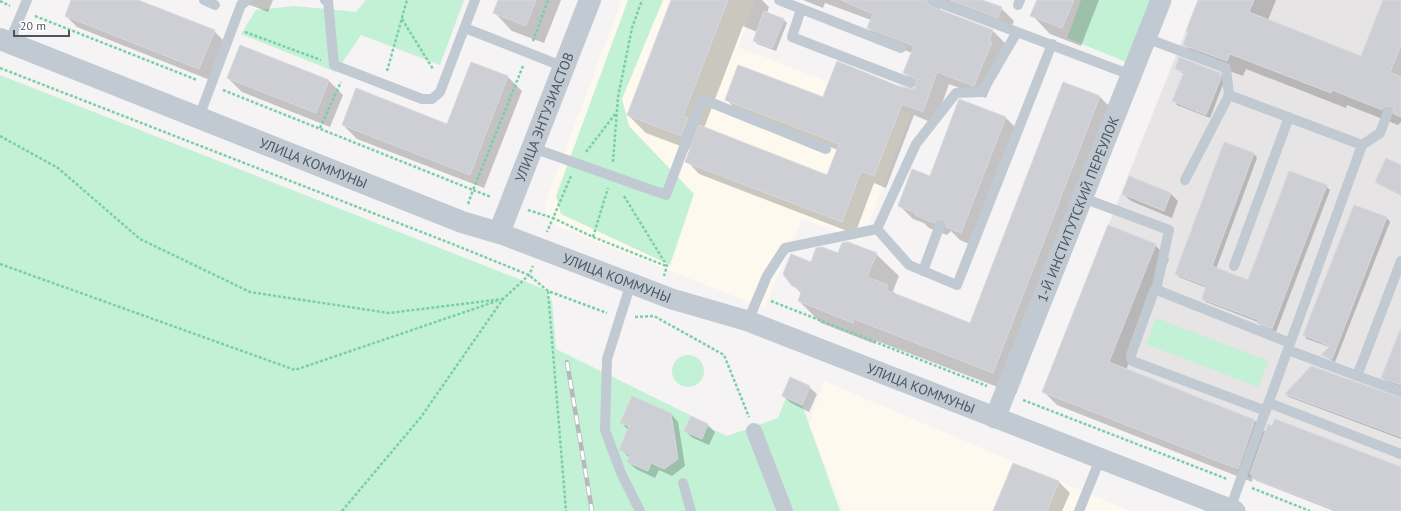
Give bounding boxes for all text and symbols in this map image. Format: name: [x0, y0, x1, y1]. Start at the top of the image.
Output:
scale bar: [14, 12, 69, 38]
text: 20 m: [20, 18, 46, 33]
street label: УЛИЦА ЭНТУЗИАСТОВ: [511, 50, 578, 184]
street label: 1-Й ИНСТИТУТСКИЙ ПЕРЕУЛОК: [1033, 113, 1123, 304]
street label: УЛИЦА КОММУНЫ: [257, 134, 370, 193]
street label: УЛИЦА КОММУНЫ: [560, 249, 673, 307]
street label: УЛИЦА КОММУНЫ: [864, 359, 978, 418]

